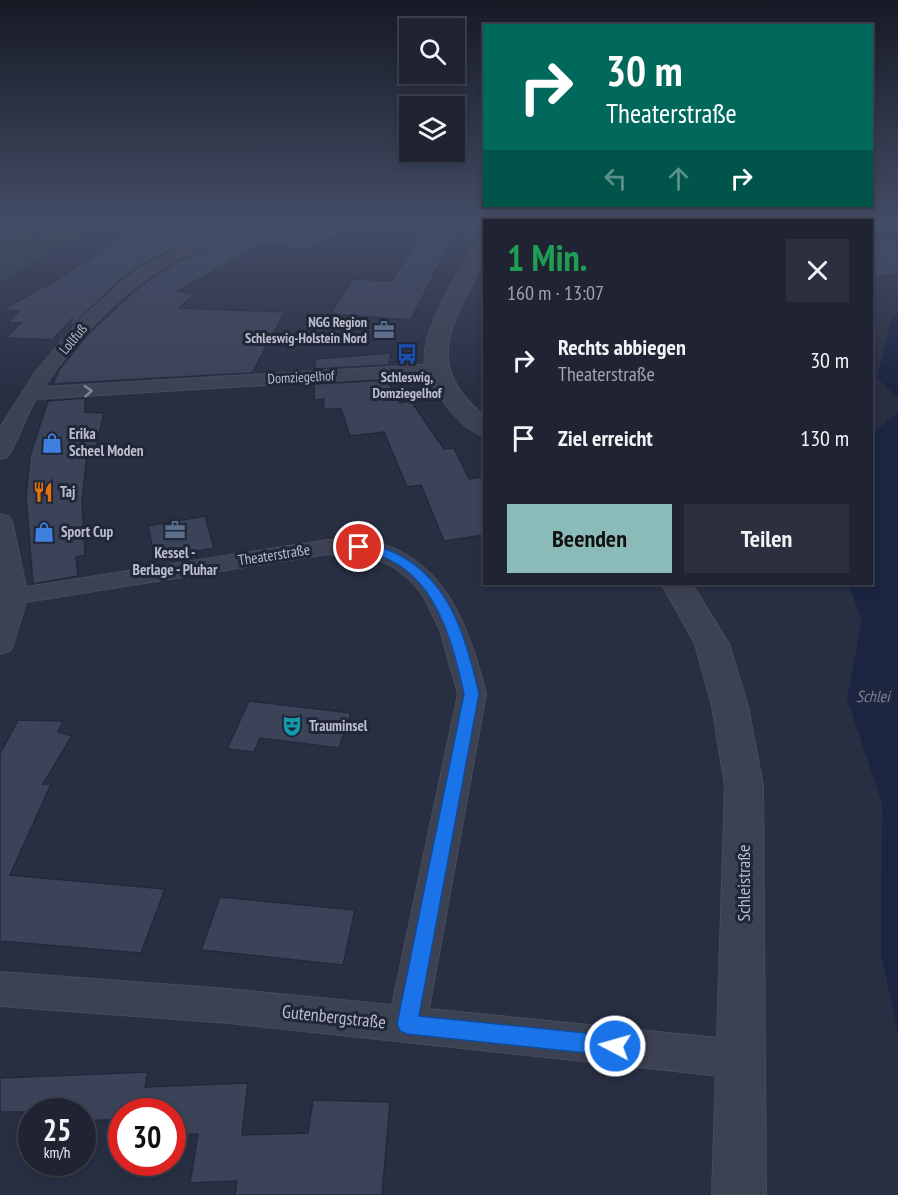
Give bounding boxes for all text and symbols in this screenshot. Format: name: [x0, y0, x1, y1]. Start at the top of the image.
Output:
map controls: [399, 18, 465, 162]
button: search: [399, 18, 465, 84]
text: 30 m: [606, 43, 683, 98]
icon: right: [507, 48, 585, 126]
button: layers: [399, 96, 465, 162]
text: Theaterstraße: [606, 96, 737, 130]
icon: left: [599, 162, 632, 195]
icon: ahead: [662, 162, 695, 195]
icon: right: [725, 162, 758, 195]
text: 1 Min.: [507, 234, 587, 281]
button: close: [786, 239, 849, 302]
text: 160 m · 13:07: [507, 280, 604, 306]
place label: NGG Region Schleswig-Holstein Nord: [245, 313, 367, 347]
office icon: NGG Region Schleswig-Holstein Nord: [372, 318, 396, 342]
street label: Lollfuß: [55, 320, 91, 358]
text: Rechts abbiegen: [558, 333, 686, 361]
bus stop icon: Schleswig, Domziegelhof: [395, 342, 419, 366]
icon: right: [507, 344, 540, 377]
text: 30 m: [810, 346, 849, 374]
text: Theaterstraße: [558, 361, 655, 387]
street label: Domziegelhof: [267, 366, 335, 388]
place label: Schleswig, Domziegelhof: [372, 368, 443, 402]
one-way arrow: [84, 385, 93, 398]
icon: arrive: [507, 422, 540, 455]
place label: Erika Scheel Moden: [69, 424, 144, 460]
text: Ziel erreicht: [558, 424, 653, 452]
text: 130 m: [800, 424, 849, 452]
shop icon: Erika Scheel Moden: [40, 431, 64, 455]
restaurant icon: Taj: [31, 480, 55, 504]
place label: Taj: [60, 482, 75, 501]
button: Beenden: [507, 504, 672, 573]
button: Teilen: [684, 504, 849, 573]
office icon: Kessel - Berlage - Pluhar: [163, 518, 187, 542]
shop icon: Sport Cup: [32, 520, 56, 544]
pin: [333, 521, 384, 572]
place label: Sport Cup: [61, 522, 113, 541]
icon: arrive: [342, 530, 375, 563]
street label: Theaterstraße: [237, 539, 311, 570]
place label: Kessel - Berlage - Pluhar: [133, 543, 218, 579]
water label: Schlei: [856, 686, 892, 706]
theatre icon: Trauminsel: [280, 714, 304, 738]
place label: Trauminsel: [309, 716, 368, 735]
street label: Schleistraße: [732, 845, 755, 921]
street label: Gutenbergstraße: [281, 1000, 387, 1033]
position arrow: [583, 1014, 647, 1078]
speed limit sign: 30: [108, 1098, 186, 1176]
text: 25: [43, 1110, 71, 1149]
text: km/h: [44, 1143, 70, 1162]

